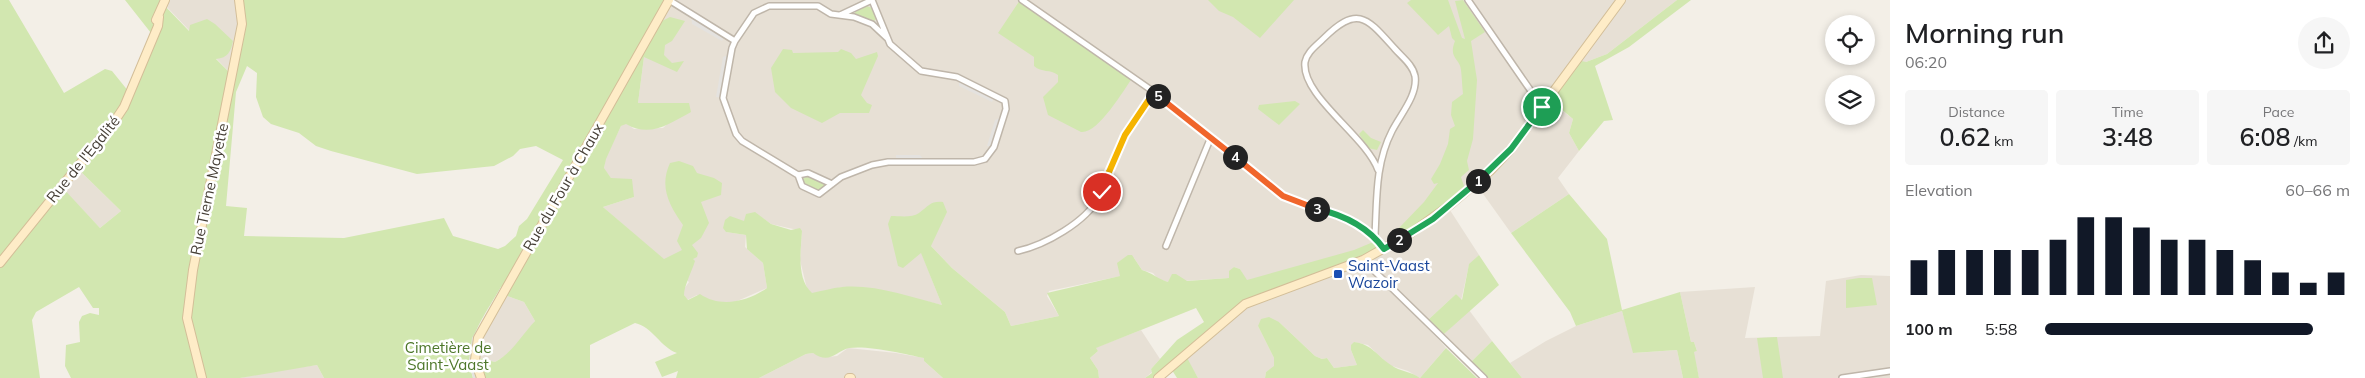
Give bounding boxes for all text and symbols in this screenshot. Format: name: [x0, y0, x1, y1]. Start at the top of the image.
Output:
map controls: [1825, 15, 1875, 125]
button: locate: [1825, 15, 1875, 65]
text: Morning run: [1905, 15, 2064, 50]
button: share: [2298, 17, 2350, 69]
text: 06:20: [1905, 52, 1947, 72]
button: layers: [1825, 75, 1875, 125]
pin: 5: [1146, 84, 1170, 108]
pin: [1521, 86, 1563, 128]
text: 5: [1154, 87, 1163, 105]
icon: arrive: [1528, 93, 1556, 121]
text: Distance: [1948, 103, 2005, 121]
text: Time: [2112, 103, 2143, 121]
text: Pace: [2263, 103, 2294, 121]
street label: Rue de l'Egalité: [42, 112, 124, 206]
street label: Rue du Four à Chaux: [519, 119, 607, 255]
street label: Rue Tierne Mayette: [186, 121, 232, 257]
text: 0.62: [1939, 121, 1990, 152]
text: 3:48: [2102, 121, 2153, 152]
text: 6:08: [2239, 121, 2290, 152]
text: km: [1990, 132, 2014, 150]
text: /km: [2290, 132, 2318, 150]
pin: 4: [1222, 144, 1248, 170]
text: 4: [1231, 148, 1240, 166]
pin: 1: [1466, 168, 1490, 194]
pin: [1081, 171, 1123, 213]
text: 1: [1474, 172, 1483, 190]
icon: check: [1088, 178, 1116, 206]
text: Elevation: [1905, 180, 1973, 200]
text: 60–66 m: [2285, 180, 2350, 200]
pin: 3: [1304, 196, 1330, 222]
text: 3: [1313, 200, 1322, 218]
pin: 2: [1386, 228, 1412, 252]
text: 2: [1395, 231, 1404, 249]
place label: Saint-Vaast Wazoir: [1348, 256, 1430, 292]
marker: Saint-Vaast Wazoir: [1332, 268, 1344, 280]
text: 100 m: [1905, 319, 1953, 339]
text: 5:58: [1985, 319, 2017, 339]
park label: Cimetière de Saint-Vaast: [405, 338, 491, 374]

